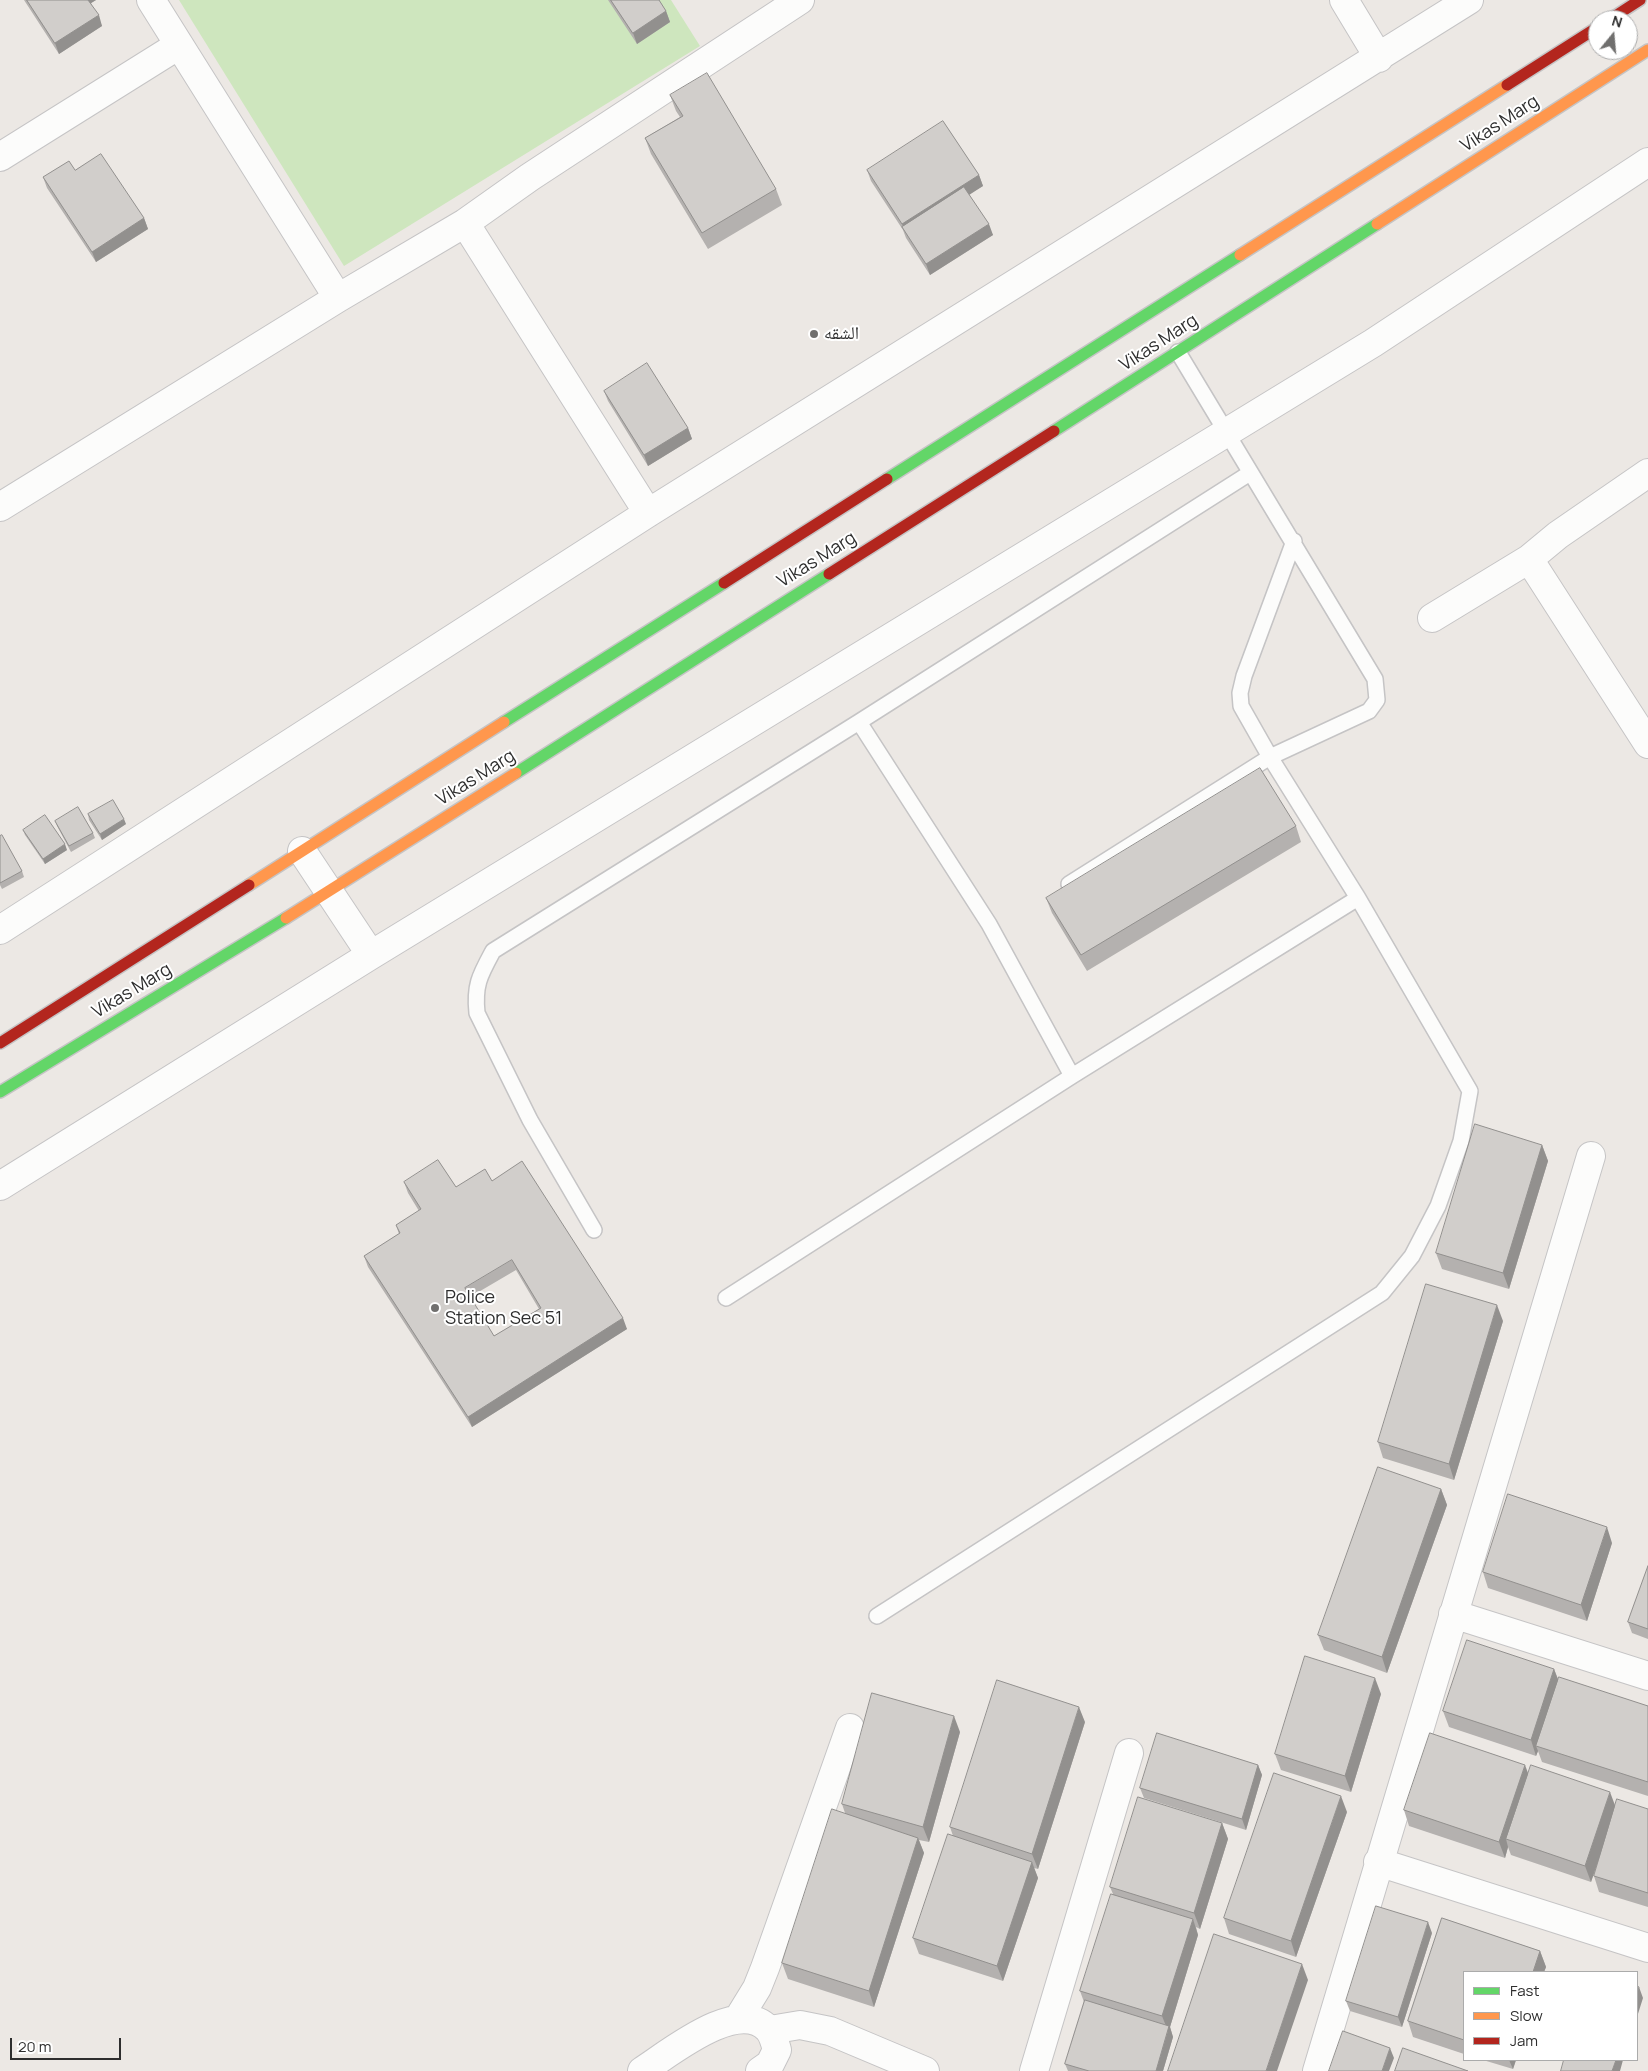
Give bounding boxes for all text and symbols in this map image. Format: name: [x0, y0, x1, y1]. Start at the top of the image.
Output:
north arrow: [1588, 10, 1638, 60]
text: N: [1610, 11, 1625, 32]
street label: Vikas Marg: [1457, 91, 1543, 157]
street label: Vikas Marg: [1116, 310, 1202, 376]
place label: الشقه: [824, 323, 859, 345]
marker: الشقه: [808, 328, 820, 340]
street label: Vikas Marg: [774, 527, 860, 593]
street label: Vikas Marg: [433, 745, 519, 811]
street label: Vikas Marg: [88, 959, 176, 1023]
place label: Police Station Sec 51: [445, 1287, 562, 1330]
marker: Police Station Sec 51: [429, 1302, 441, 1314]
legend: [1463, 1971, 1638, 2061]
text: Fast: [1510, 1980, 1539, 2001]
text: Slow: [1510, 2005, 1543, 2026]
scale bar: [12, 2028, 124, 2060]
text: Jam: [1510, 2030, 1538, 2051]
text: 20 m: [18, 2036, 51, 2057]

